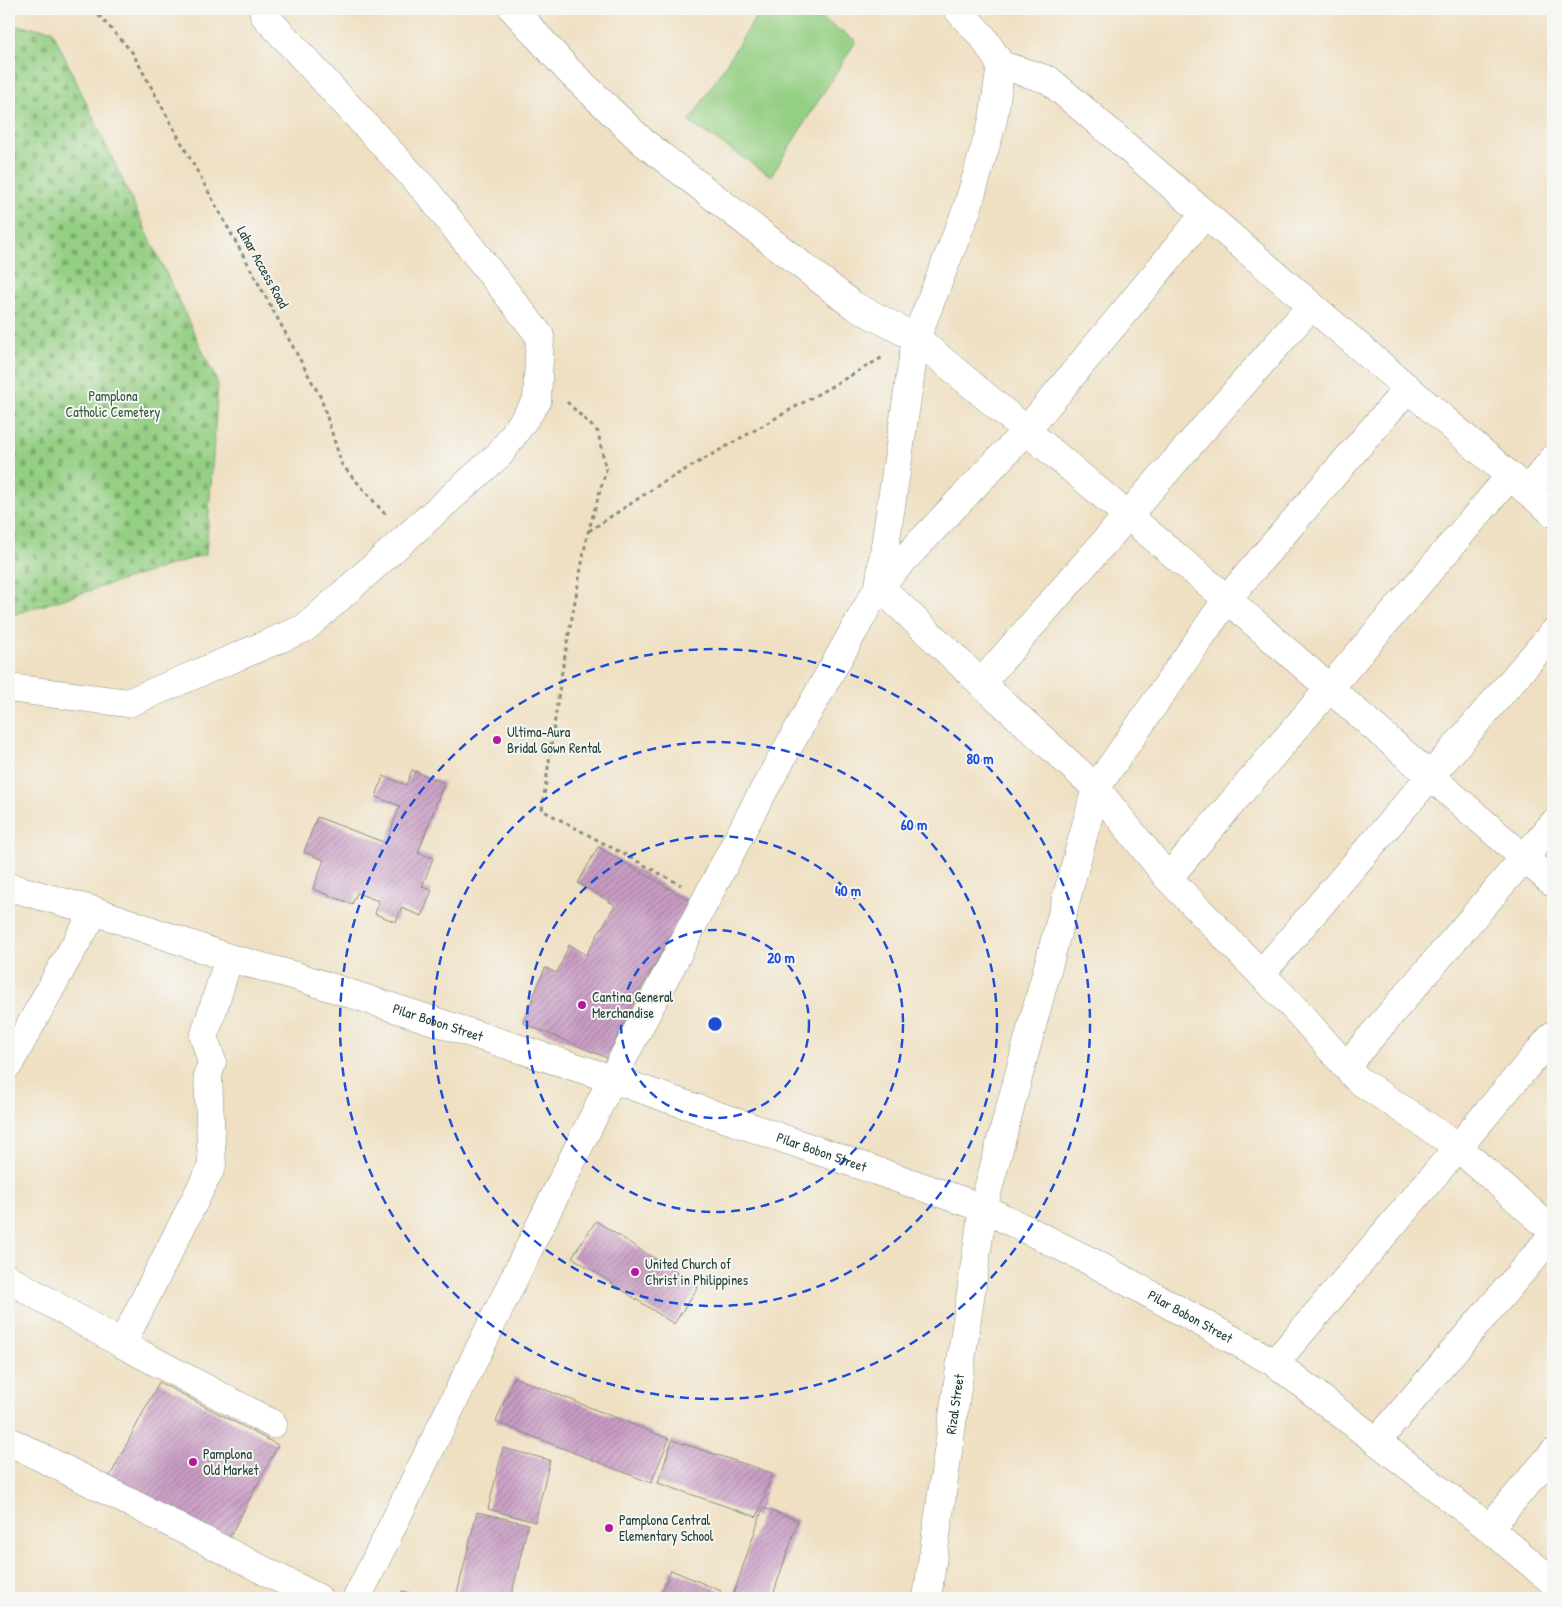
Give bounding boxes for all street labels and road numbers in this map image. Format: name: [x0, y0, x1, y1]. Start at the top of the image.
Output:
street label: Lahar Access Road: [233, 222, 294, 312]
street label: Pilar Bobon Street: [390, 998, 486, 1045]
street label: Pilar Bobon Street: [774, 1127, 870, 1176]
street label: Pilar Bobon Street: [1145, 1285, 1237, 1347]
street label: Rizal Street: [941, 1372, 968, 1435]

